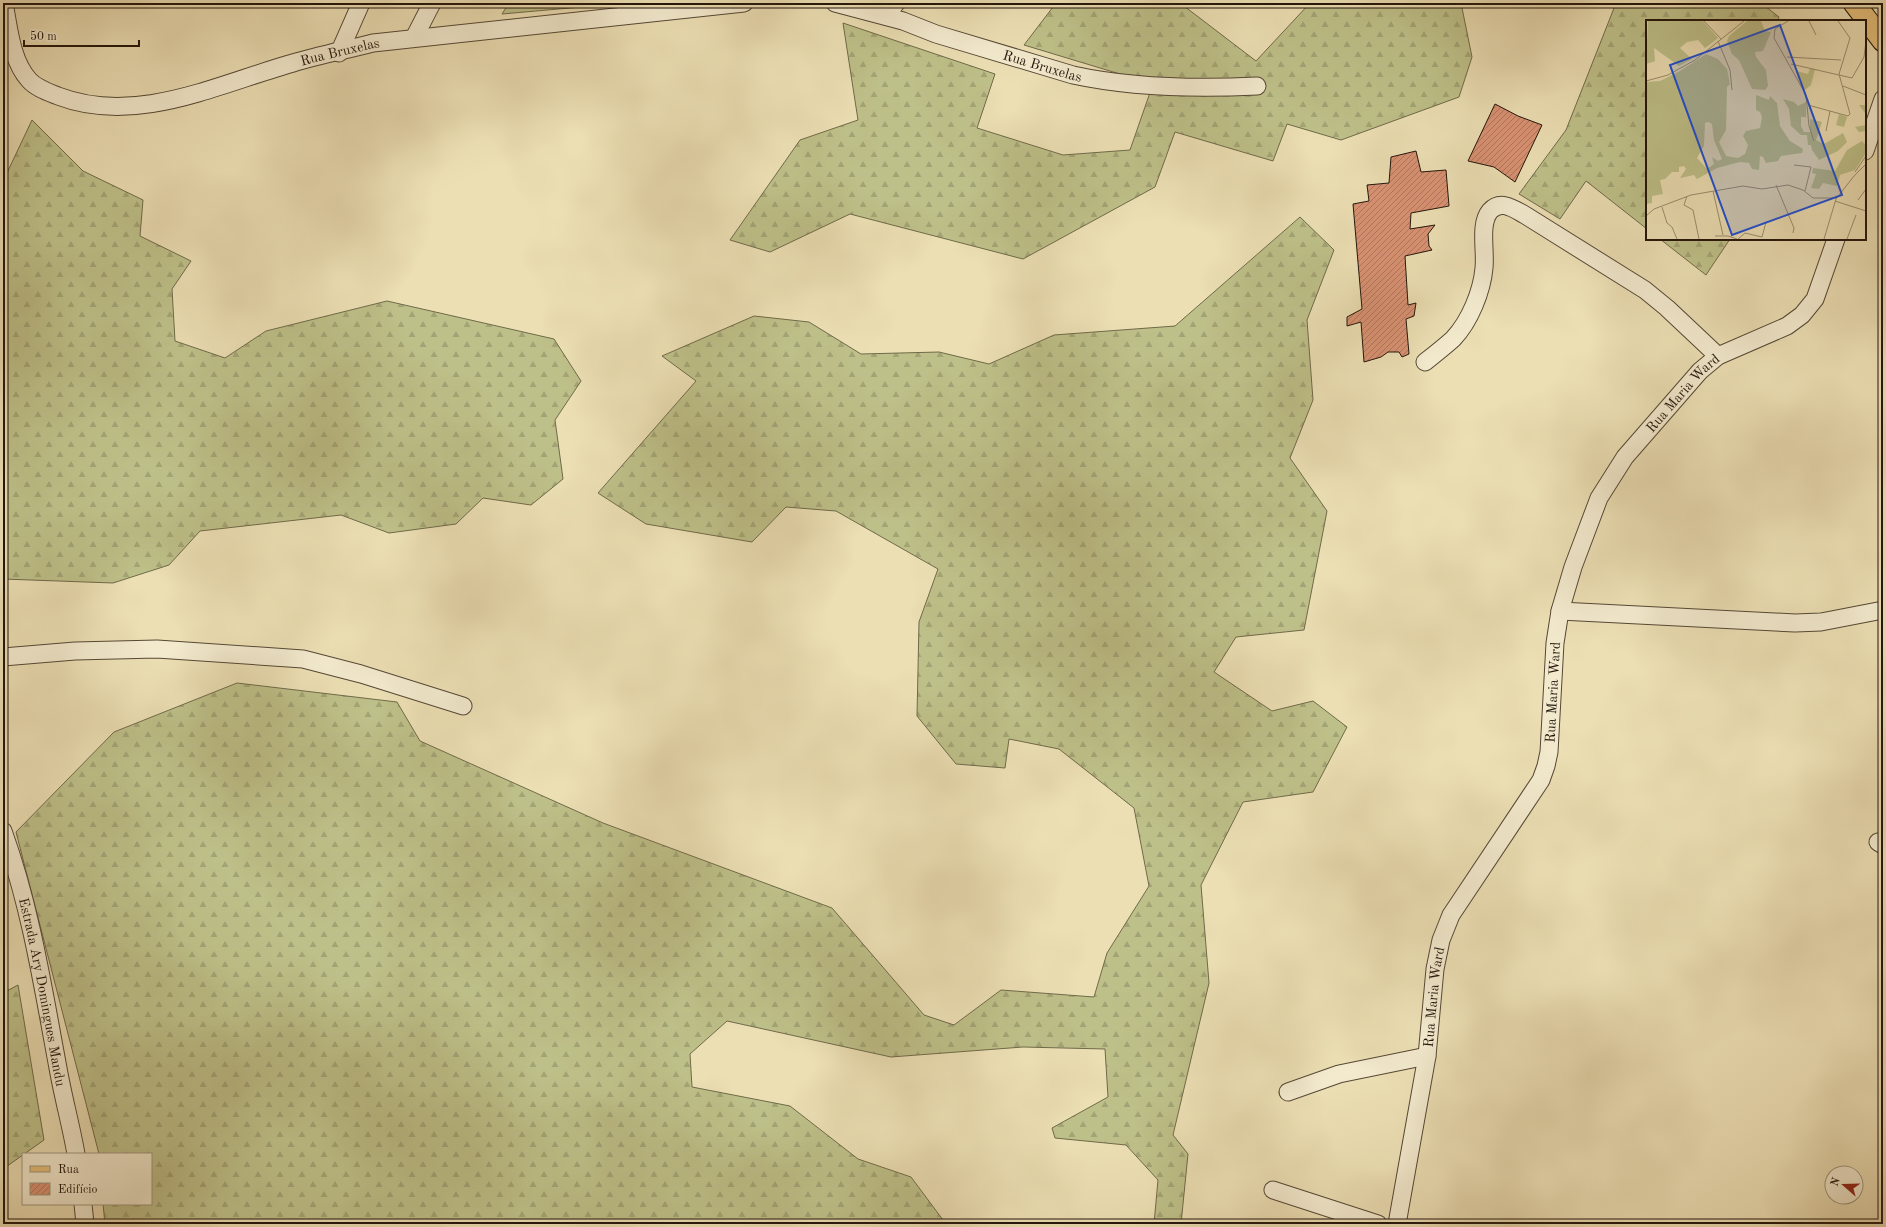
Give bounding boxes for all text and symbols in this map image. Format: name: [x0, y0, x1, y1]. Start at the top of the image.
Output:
inset map: [1646, 20, 1866, 240]
scale bar: [24, 22, 139, 48]
text: 50 m: [30, 30, 57, 43]
street label: Rua Bruxelas: [299, 36, 380, 69]
street label: Rua Bruxelas: [1001, 48, 1083, 85]
street label: Rua Maria Ward: [1644, 352, 1723, 435]
street label: Rua Maria Ward: [1544, 641, 1563, 743]
street label: Estrada Ary Domingues Mandu: [16, 896, 67, 1088]
street label: Rua Maria Ward: [1422, 946, 1447, 1048]
legend: [22, 1153, 152, 1205]
text: Rua: [58, 1164, 79, 1176]
north arrow: [1824, 1165, 1864, 1205]
text: N: [1829, 1176, 1843, 1188]
text: Edifício: [58, 1184, 97, 1196]

